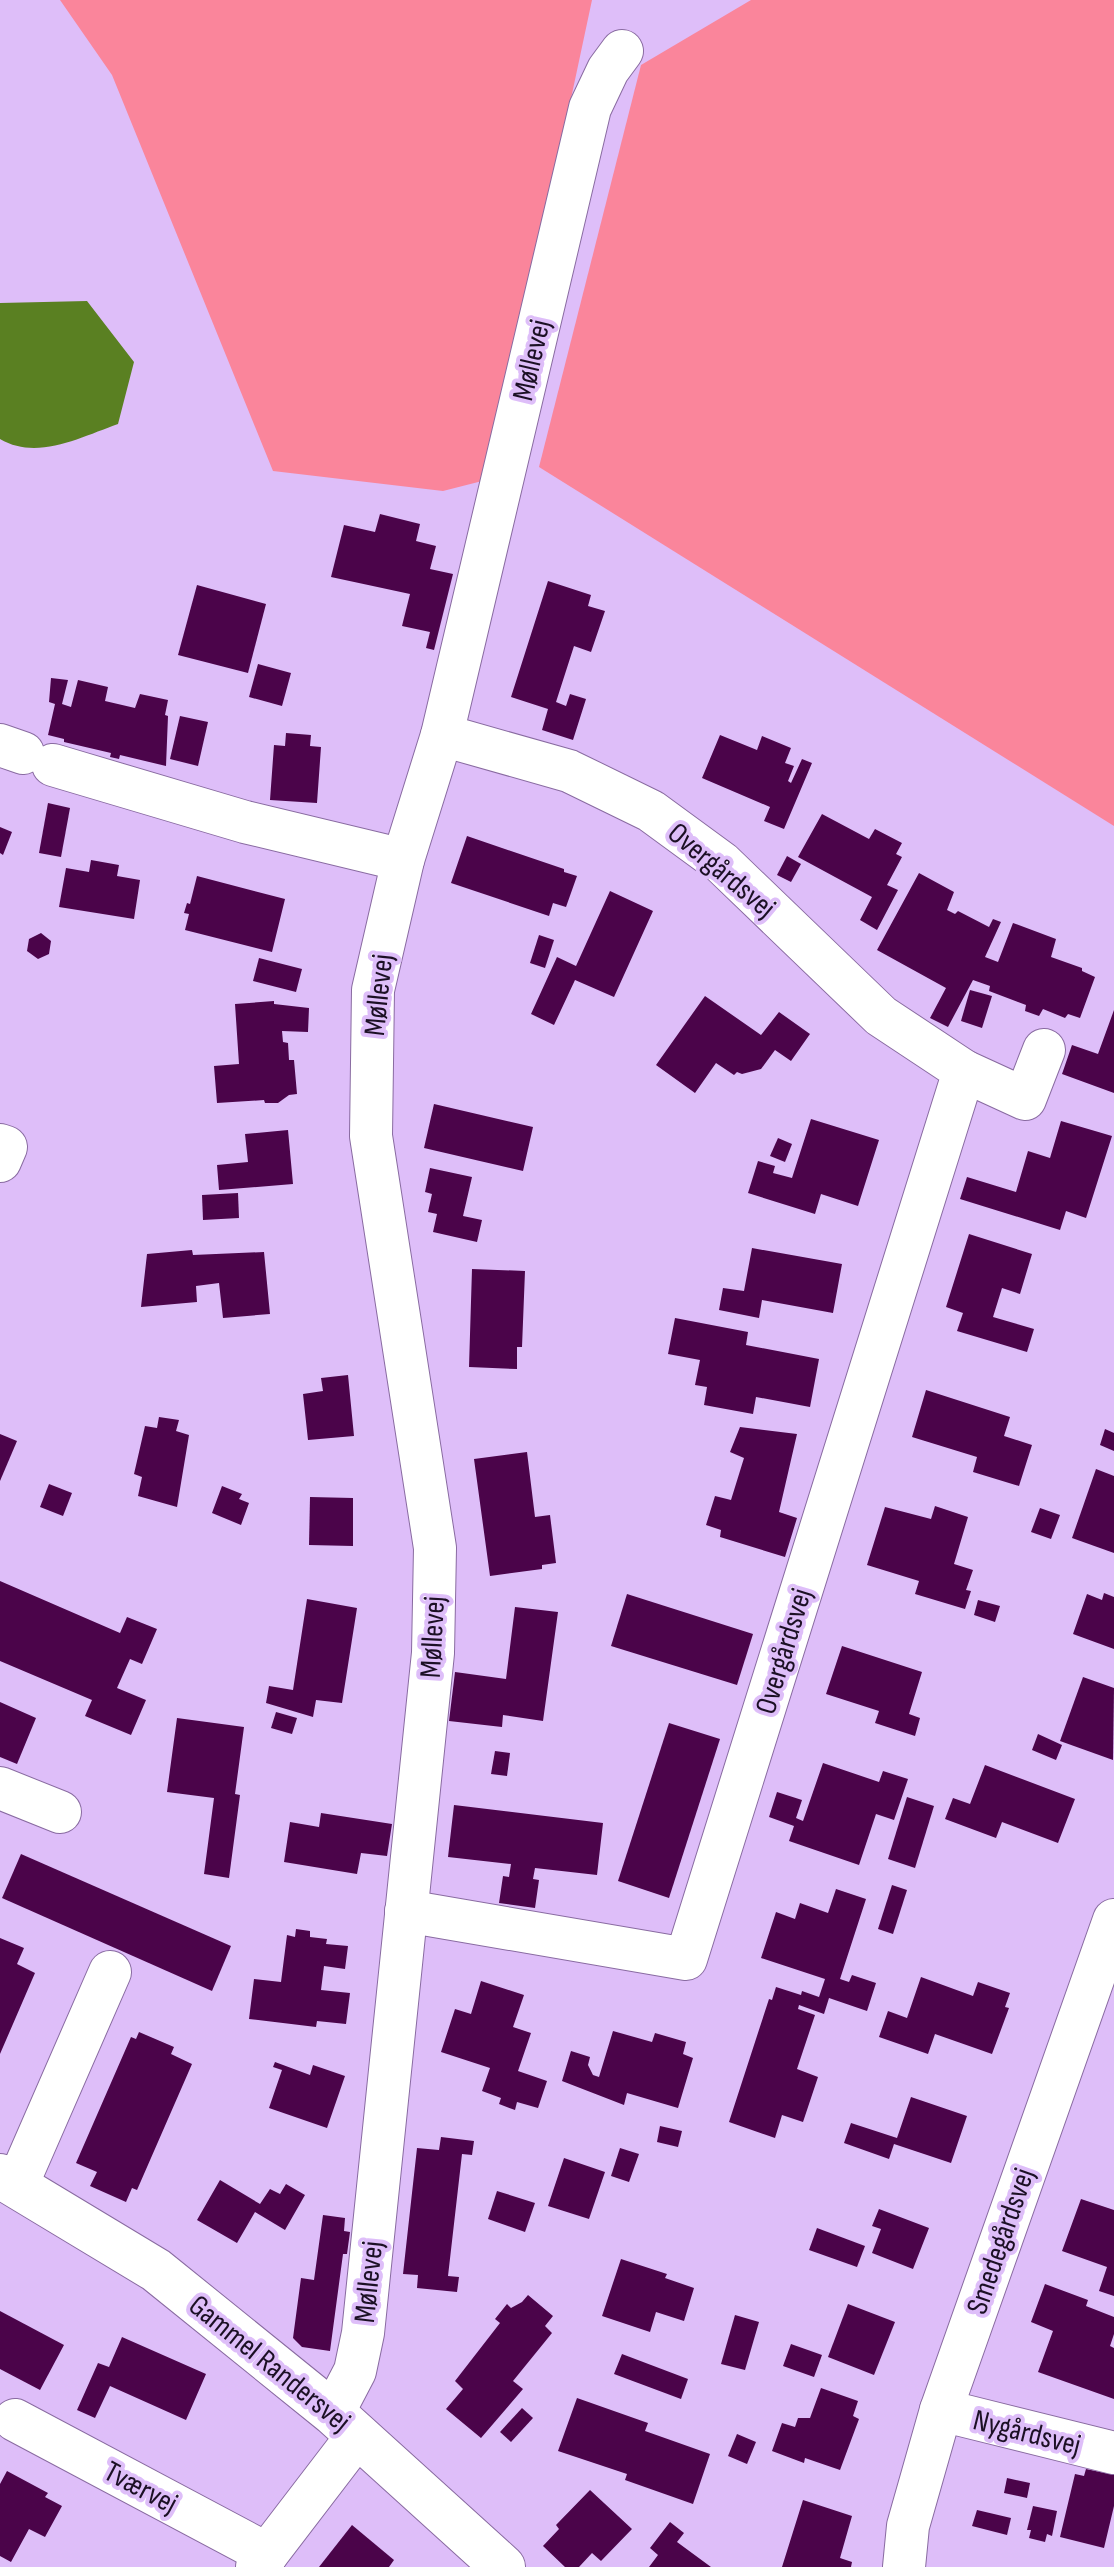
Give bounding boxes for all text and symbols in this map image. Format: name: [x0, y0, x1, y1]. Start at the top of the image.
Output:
street label: Møllevej: [505, 316, 559, 404]
street label: Overgårdsvej: [660, 815, 782, 926]
street label: Møllevej: [357, 952, 401, 1038]
street label: Overgårdsvej: [748, 1584, 820, 1718]
street label: Møllevej: [413, 1595, 453, 1679]
street label: Smedegårdsvej: [959, 2164, 1043, 2319]
street label: Møllevej: [347, 2239, 391, 2325]
street label: Gammel Randersvej: [181, 2288, 357, 2440]
street label: Nygårdsvej: [969, 2402, 1084, 2464]
street label: Tværvej: [98, 2454, 183, 2522]

